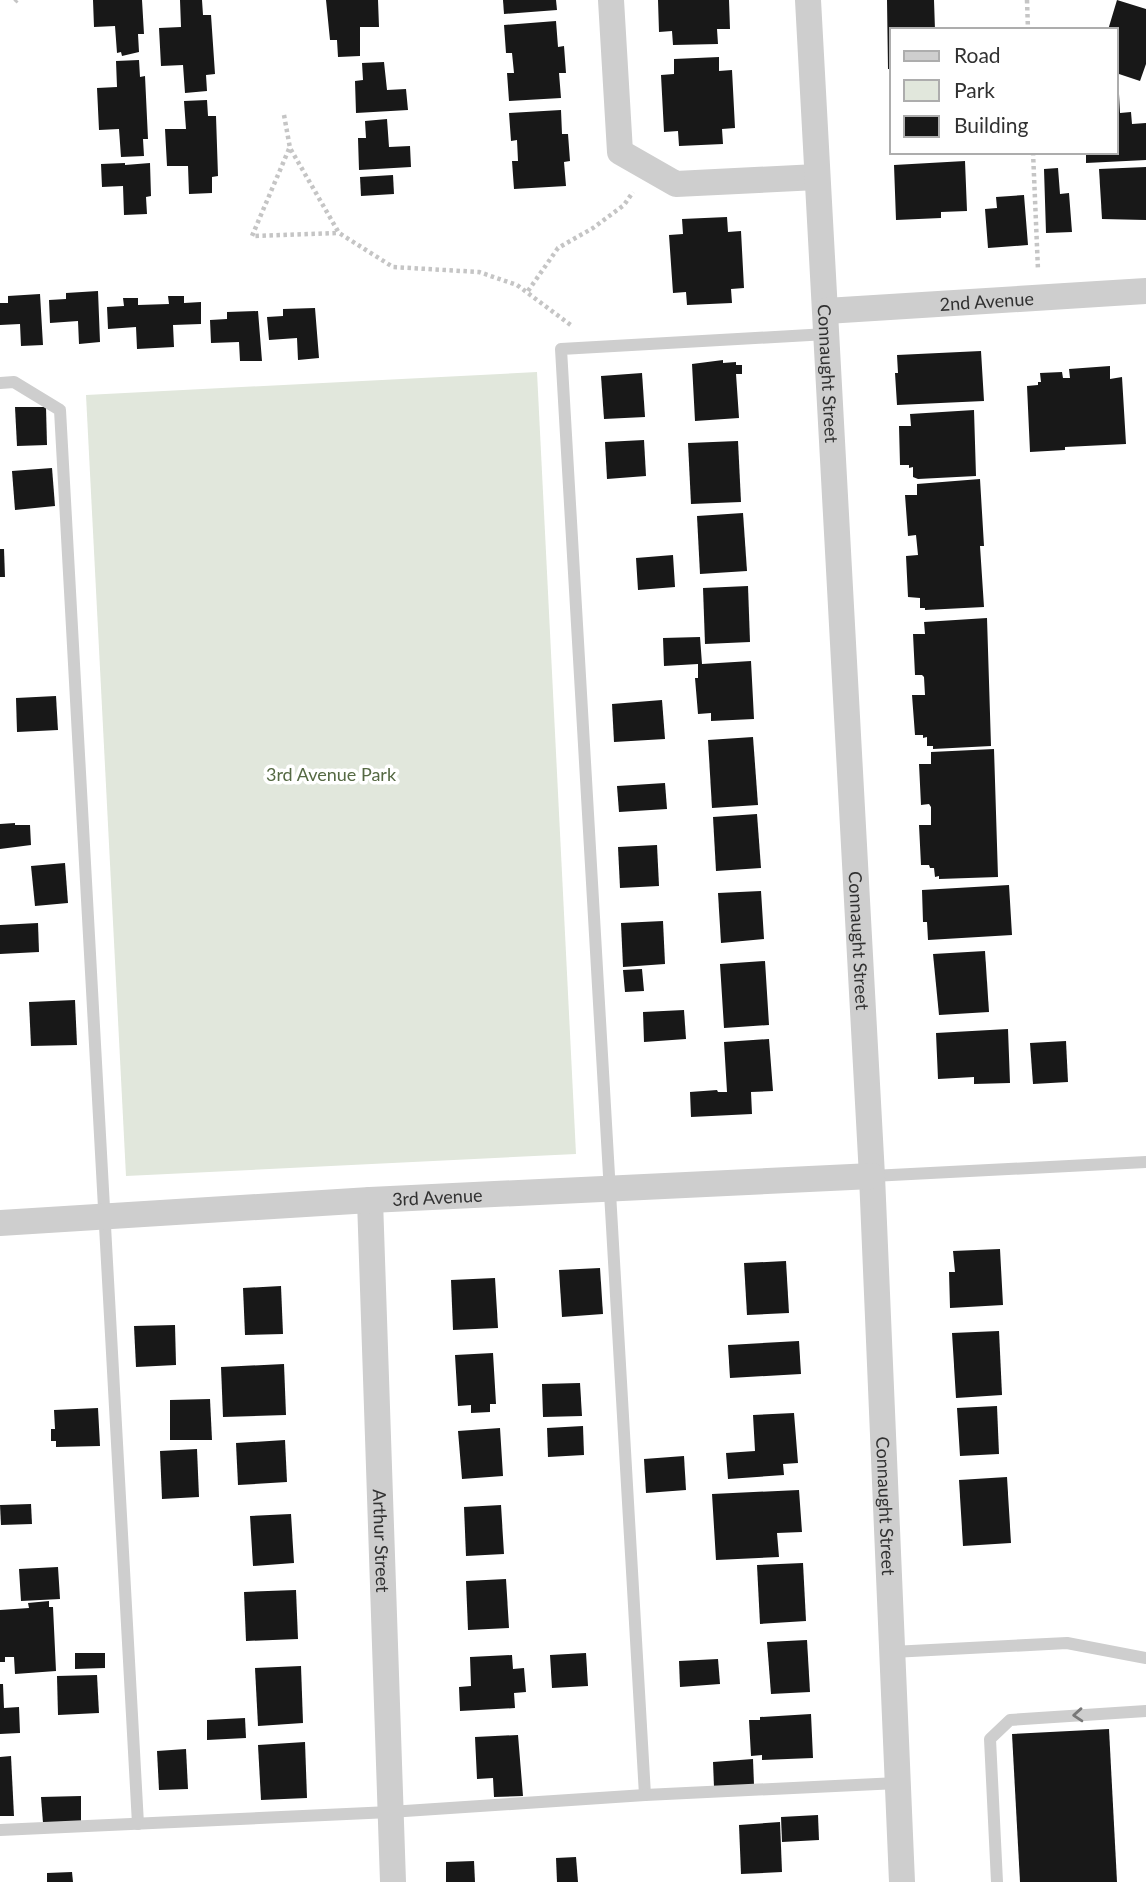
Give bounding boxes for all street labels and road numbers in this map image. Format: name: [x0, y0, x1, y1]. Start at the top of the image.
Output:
street label: 2nd Avenue: [939, 287, 1034, 315]
street label: Connaught Street: [814, 303, 843, 444]
street label: Connaught Street: [844, 871, 874, 1011]
street label: 3rd Avenue: [392, 1184, 483, 1210]
street label: Connaught Street: [872, 1436, 900, 1576]
street label: Arthur Street: [369, 1489, 394, 1593]

